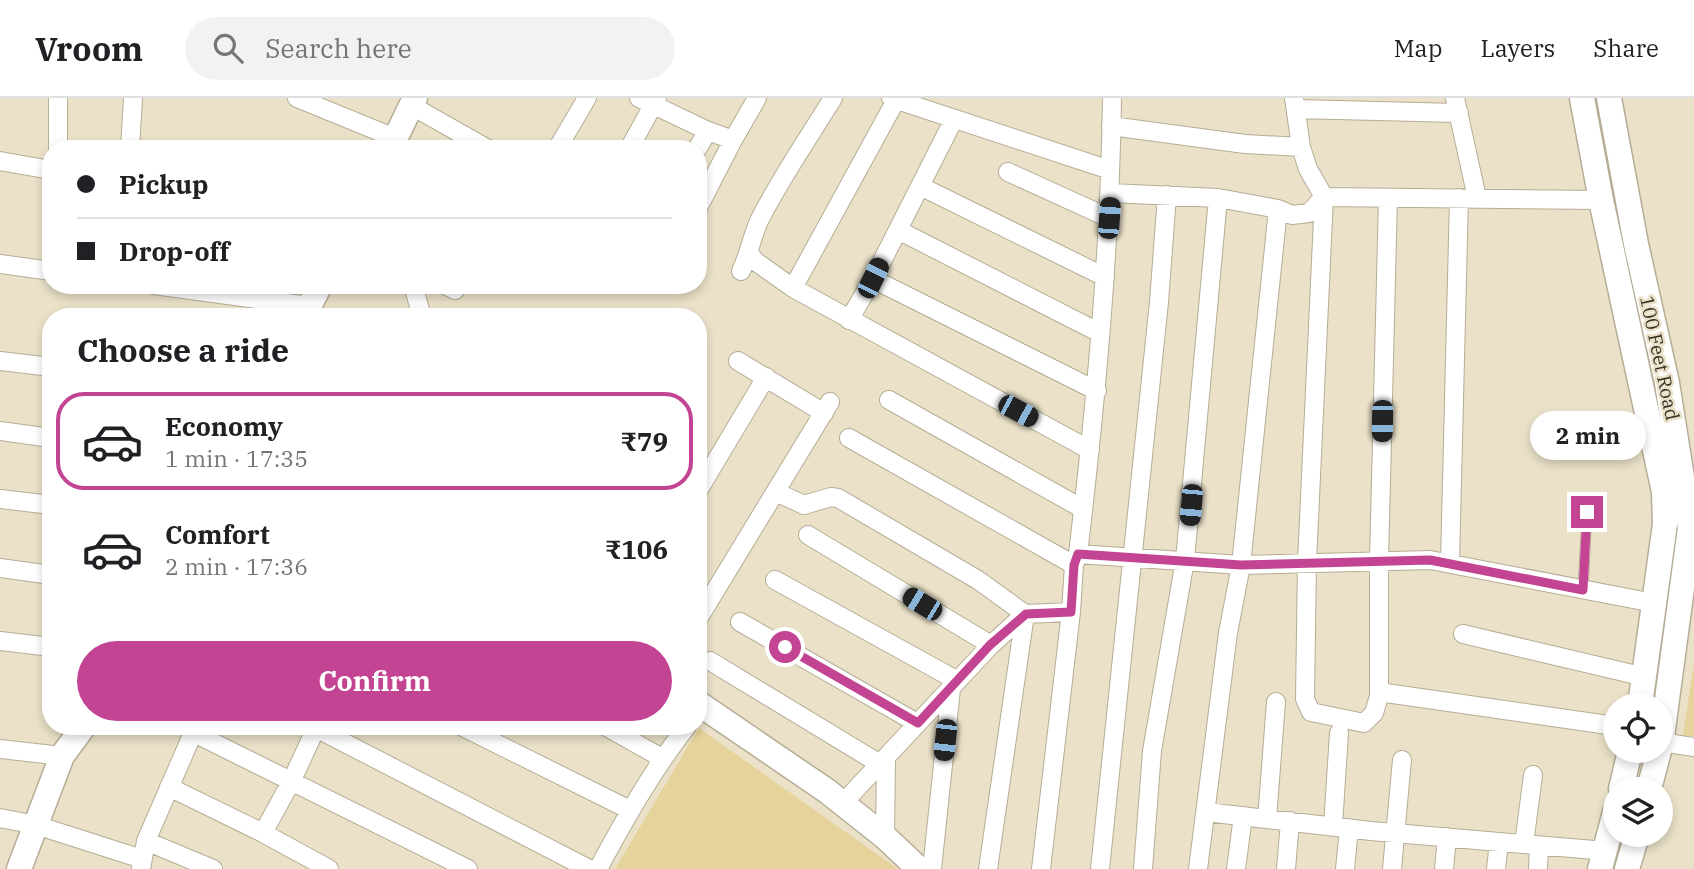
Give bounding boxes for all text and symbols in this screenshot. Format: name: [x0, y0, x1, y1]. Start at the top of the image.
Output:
search box: [185, 17, 675, 80]
text: Vroom: [35, 27, 143, 70]
icon: search: [209, 29, 247, 67]
text: Search here: [265, 31, 412, 65]
text: Map: [1394, 32, 1442, 64]
text: Layers: [1480, 32, 1555, 64]
text: Share: [1593, 32, 1659, 64]
text: Pickup: [119, 167, 209, 201]
car: [1098, 196, 1121, 240]
text: Drop-off: [119, 234, 230, 268]
car: [855, 255, 892, 301]
street label: 100 Feet Road: [1635, 294, 1685, 422]
text: Choose a ride: [77, 329, 289, 371]
car: [995, 392, 1042, 430]
car: [1372, 400, 1393, 442]
text: Economy: [165, 409, 283, 443]
icon: car: [81, 410, 144, 473]
callout: 2 min: [1529, 410, 1645, 460]
text: 2 min: [1556, 420, 1620, 450]
text: ₹79: [620, 424, 668, 458]
text: 1 min · 17:35: [165, 443, 308, 473]
car: [1179, 483, 1204, 527]
route end: [1571, 496, 1603, 528]
text: Comfort: [165, 517, 270, 551]
icon: car: [81, 518, 144, 581]
text: ₹106: [605, 532, 668, 566]
text: 2 min · 17:36: [165, 551, 308, 581]
car: [899, 584, 946, 624]
route start: [769, 631, 801, 663]
button: Confirm: [77, 641, 672, 721]
map controls: [1603, 693, 1673, 847]
button: locate: [1603, 693, 1673, 763]
car: [933, 718, 958, 762]
button: layers: [1603, 777, 1673, 847]

